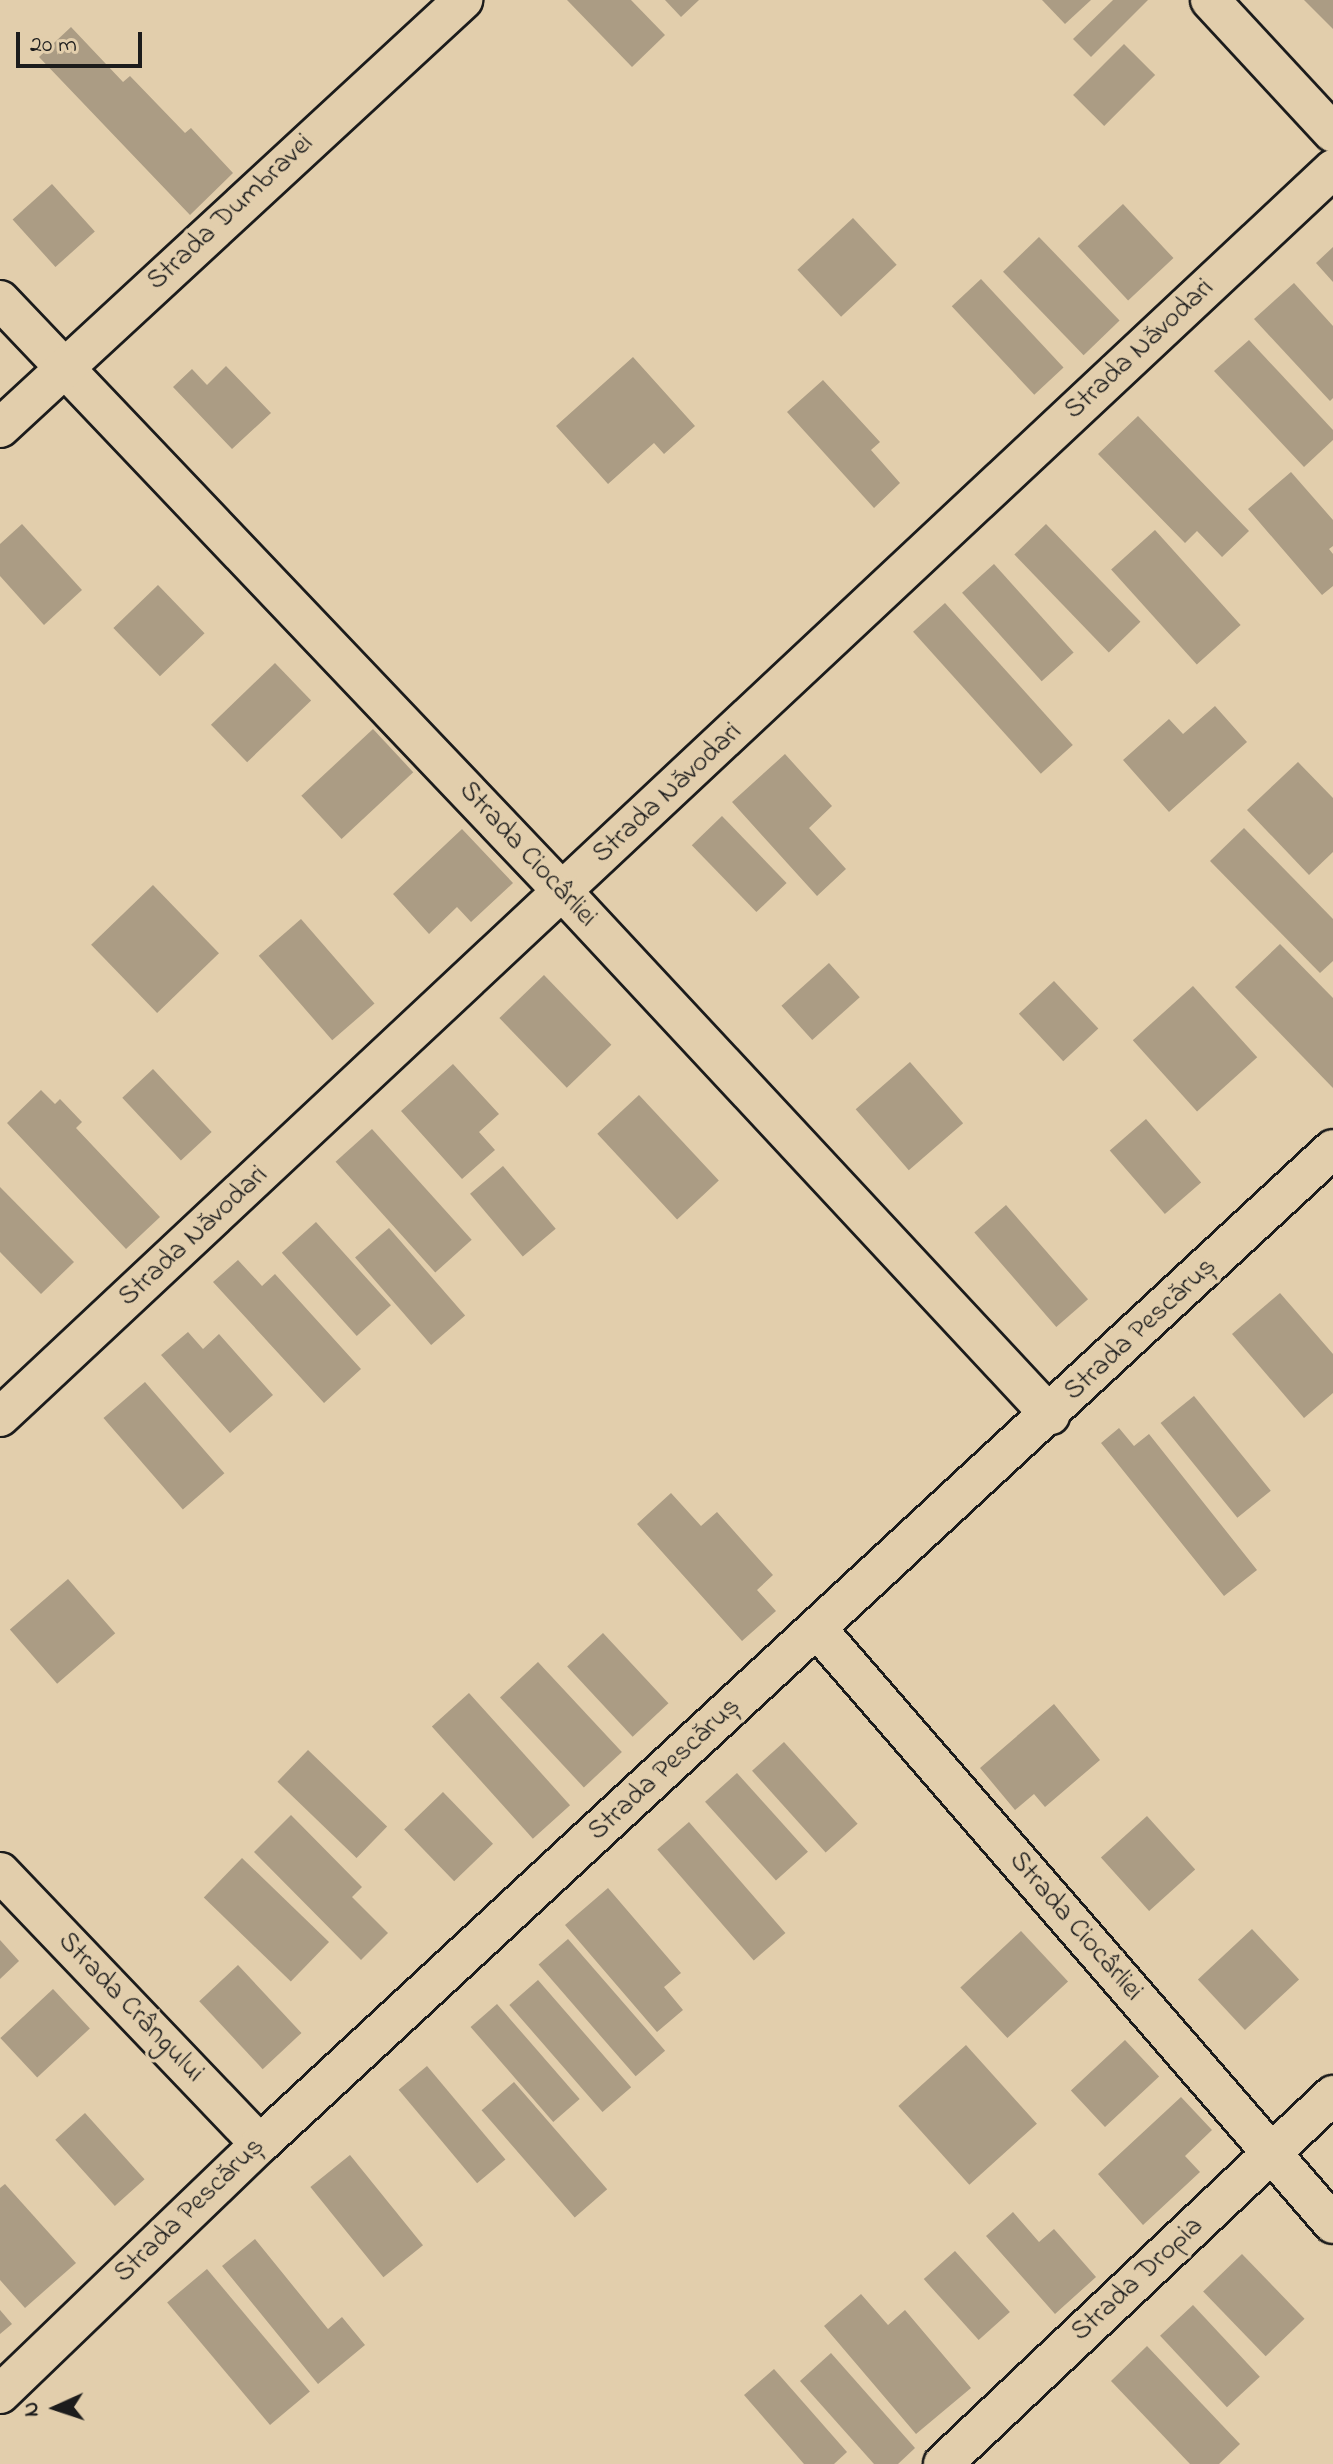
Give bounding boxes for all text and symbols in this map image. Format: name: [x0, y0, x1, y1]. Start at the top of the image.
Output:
scale bar: [20, 16, 146, 66]
text: 20 m: [30, 28, 77, 63]
street label: Strada Dumbravei: [141, 127, 321, 299]
street label: Strada Năvodari: [1058, 272, 1222, 428]
street label: Strada Năvodari: [586, 716, 750, 872]
street label: Strada Ciocârliei: [451, 775, 603, 935]
street label: Strada Năvodari: [112, 1159, 276, 1315]
street label: Strada Pescăruș: [1058, 1251, 1224, 1409]
street label: Strada Pescăruș: [582, 1691, 748, 1849]
street label: Strada Ciocârliei: [1001, 1845, 1149, 2009]
street label: Strada Crângului: [50, 1926, 210, 2090]
street label: Strada Pescăruș: [108, 2131, 272, 2291]
street label: Strada Dropia: [1065, 2210, 1211, 2350]
north arrow: [16, 2368, 96, 2448]
text: N: [16, 2401, 48, 2418]

